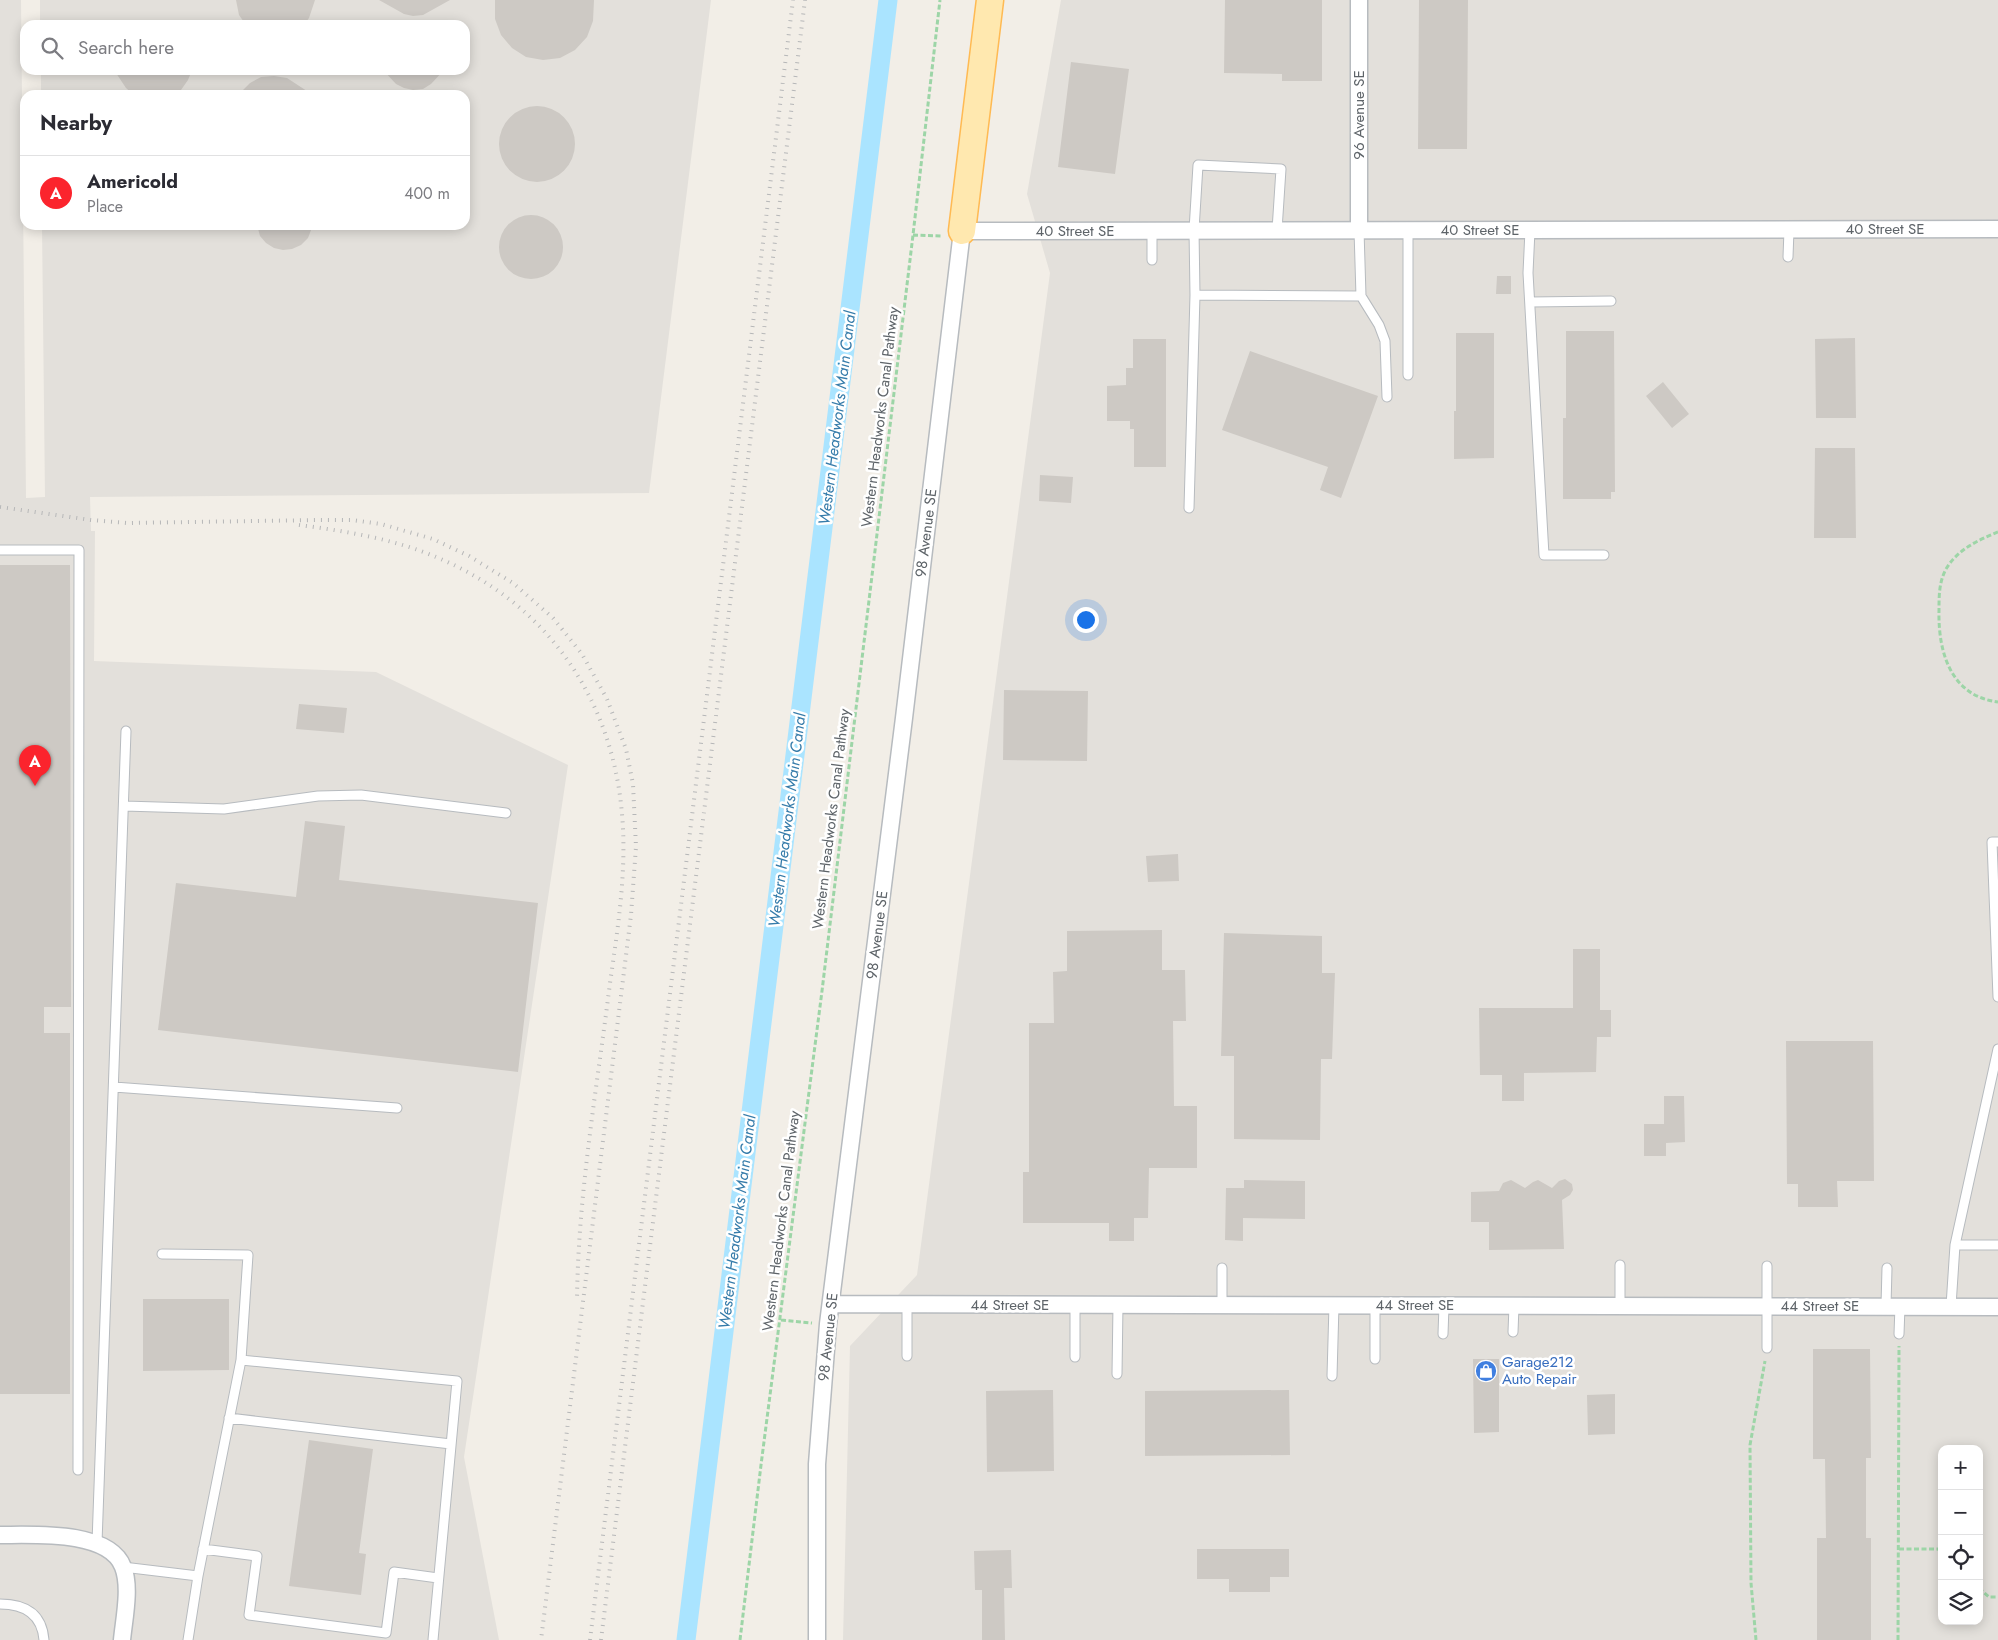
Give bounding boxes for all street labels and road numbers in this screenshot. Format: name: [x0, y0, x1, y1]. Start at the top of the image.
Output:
street label: 96 Avenue SE: [1348, 70, 1370, 160]
street label: 40 Street SE: [1845, 218, 1925, 240]
street label: 40 Street SE: [1440, 219, 1520, 241]
street label: 40 Street SE: [1035, 220, 1115, 242]
street label: Western Headworks Canal Pathway: [856, 305, 904, 528]
street label: 98 Avenue SE: [910, 487, 942, 579]
street label: Western Headworks Canal Pathway: [807, 707, 855, 930]
street label: 98 Avenue SE: [861, 889, 893, 981]
street label: Western Headworks Canal Pathway: [757, 1109, 805, 1332]
street label: 98 Avenue SE: [812, 1292, 844, 1382]
street label: 44 Street SE: [971, 1294, 1049, 1316]
street label: 44 Street SE: [1376, 1294, 1454, 1316]
street label: 44 Street SE: [1781, 1295, 1859, 1317]

